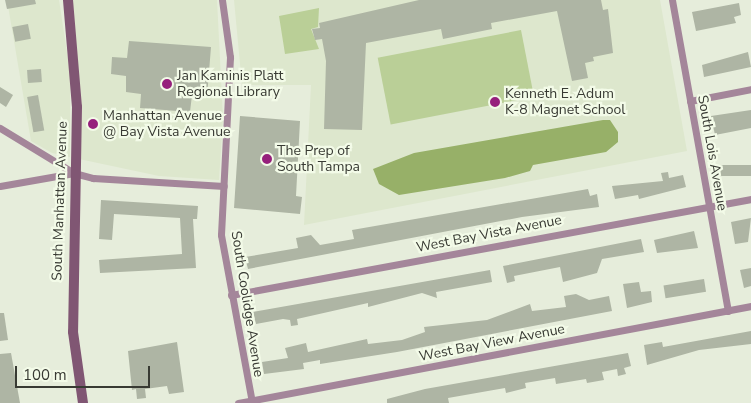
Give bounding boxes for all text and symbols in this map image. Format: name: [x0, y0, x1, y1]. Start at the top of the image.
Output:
place label: Jan Kaminis Platt Regional Library: [177, 68, 283, 100]
marker: Jan Kaminis Platt Regional Library: [161, 78, 173, 90]
place label: Kenneth E. Adum K-8 Magnet School: [505, 86, 625, 118]
street label: South Lois Avenue: [694, 94, 730, 212]
marker: Kenneth E. Adum K-8 Magnet School: [489, 96, 501, 108]
place label: Manhattan Avenue @ Bay Vista Avenue: [103, 108, 231, 140]
marker: Manhattan Avenue @ Bay Vista Avenue: [87, 118, 99, 130]
street label: South Manhattan Avenue: [49, 121, 71, 281]
place label: The Prep of South Tampa: [277, 143, 360, 176]
marker: The Prep of South Tampa: [261, 153, 273, 165]
street label: West Bay Vista Avenue: [415, 212, 563, 256]
street label: South Coolidge Avenue: [227, 230, 267, 378]
street label: West Bay View Avenue: [418, 321, 566, 365]
scale bar: [18, 356, 152, 388]
text: 100 m: [23, 365, 67, 385]

